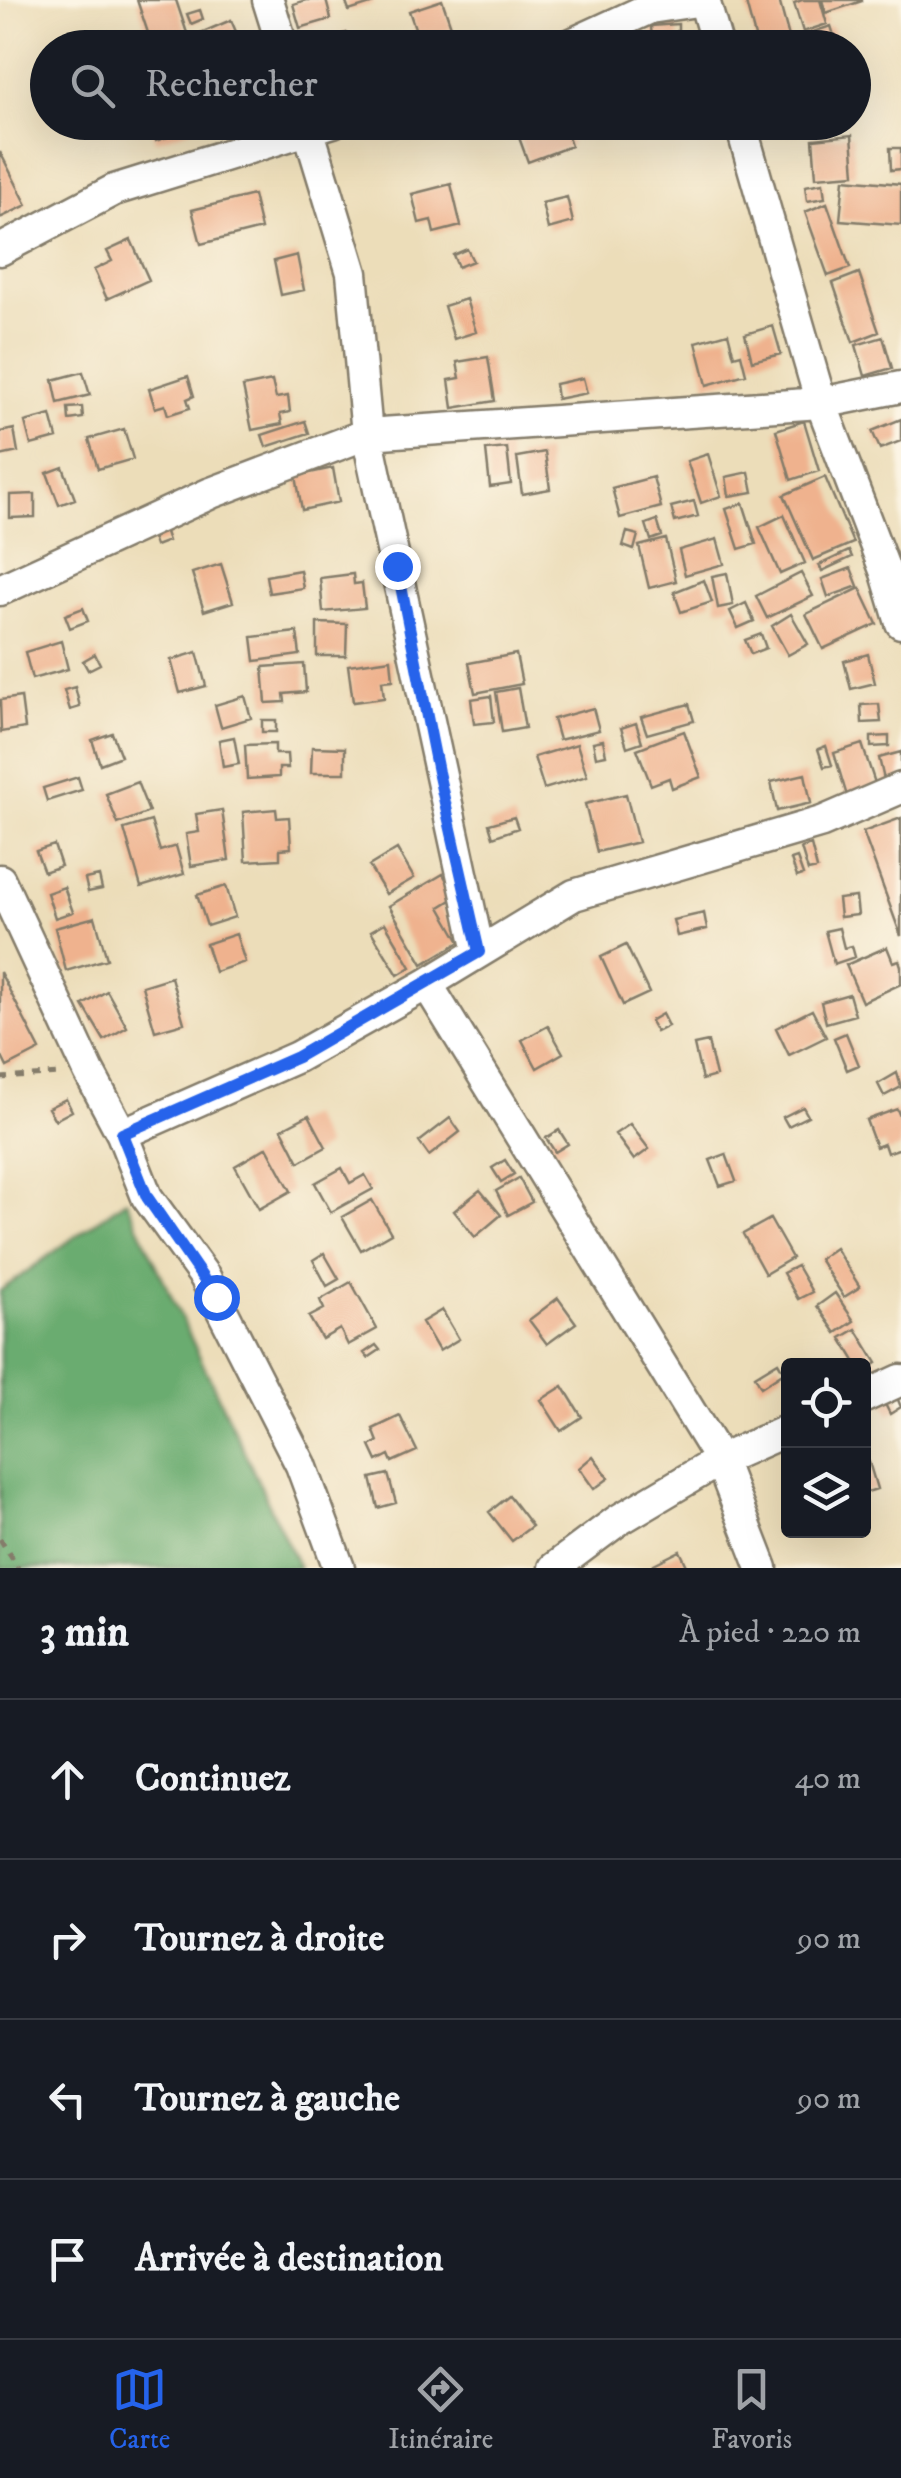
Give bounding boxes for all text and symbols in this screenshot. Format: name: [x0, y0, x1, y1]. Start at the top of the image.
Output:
search box: [30, 30, 871, 140]
icon: search: [65, 58, 120, 113]
text: Rechercher: [145, 61, 318, 109]
route end: [375, 544, 421, 590]
route start: [194, 1275, 240, 1321]
map controls: [781, 1358, 871, 1538]
button: locate: [781, 1358, 871, 1448]
button: layers: [781, 1448, 871, 1538]
text: 3 min: [40, 1607, 129, 1659]
text: À pied · 220 m: [679, 1613, 861, 1653]
icon: ahead: [40, 1752, 95, 1807]
text: Continuez: [135, 1755, 291, 1803]
text: 40 m: [794, 1759, 861, 1799]
icon: right: [40, 1912, 95, 1967]
text: Tournez à droite: [135, 1915, 384, 1963]
text: 90 m: [797, 1919, 861, 1959]
icon: left: [40, 2072, 95, 2127]
text: Tournez à gauche: [135, 2075, 400, 2123]
text: 90 m: [797, 2079, 861, 2119]
icon: arrive: [40, 2232, 95, 2287]
text: Arrivée à destination: [135, 2235, 443, 2283]
tab: Carte: [109, 2362, 170, 2457]
tab: Itinéraire: [388, 2362, 493, 2457]
tab: Favoris: [711, 2362, 792, 2457]

